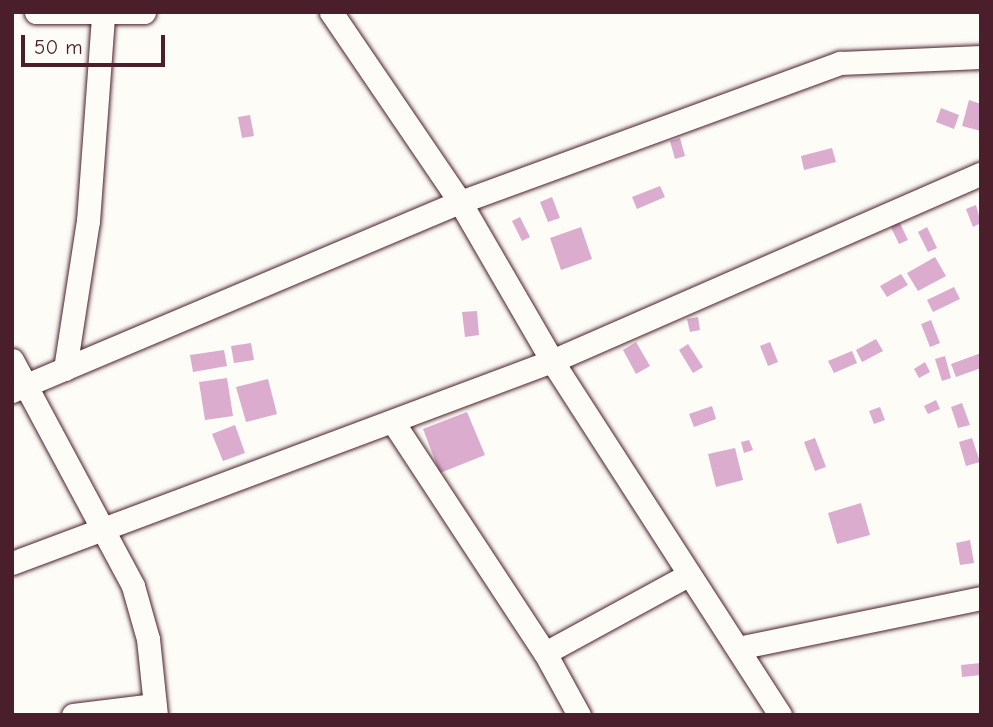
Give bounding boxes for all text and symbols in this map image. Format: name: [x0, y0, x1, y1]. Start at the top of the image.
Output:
scale bar: [24, 21, 168, 65]
text: 50 m: [34, 35, 83, 59]

